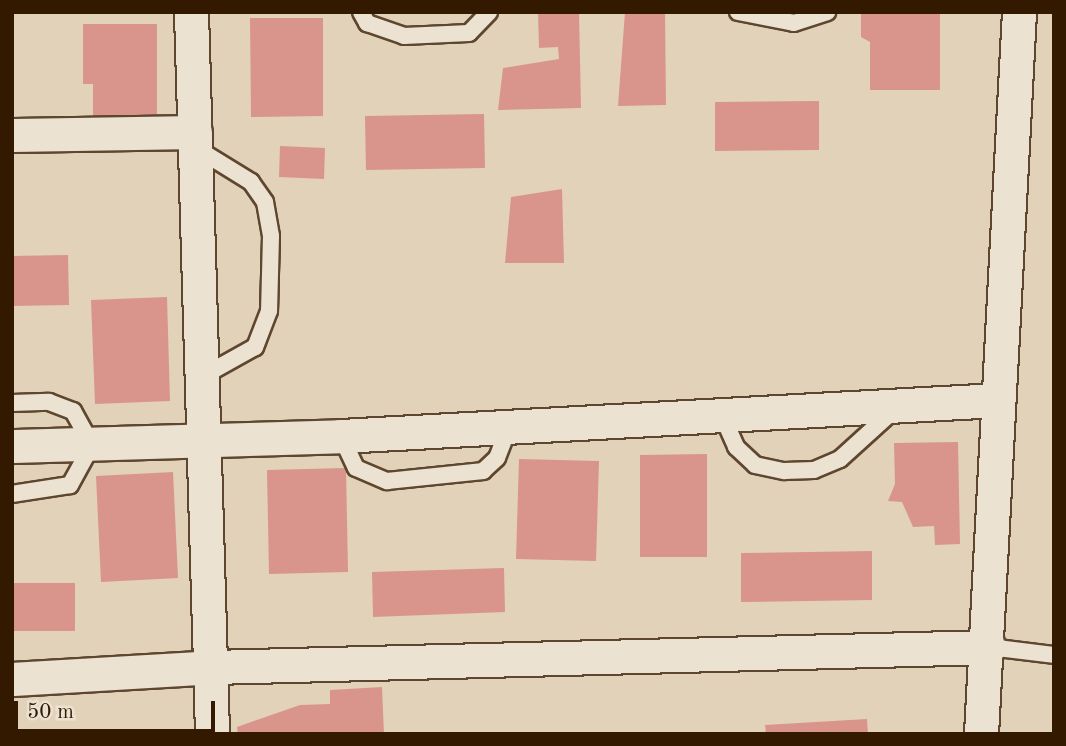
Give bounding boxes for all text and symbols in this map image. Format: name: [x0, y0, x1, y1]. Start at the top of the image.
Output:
scale bar: [18, 686, 219, 730]
text: 50 m: [27, 702, 74, 723]

